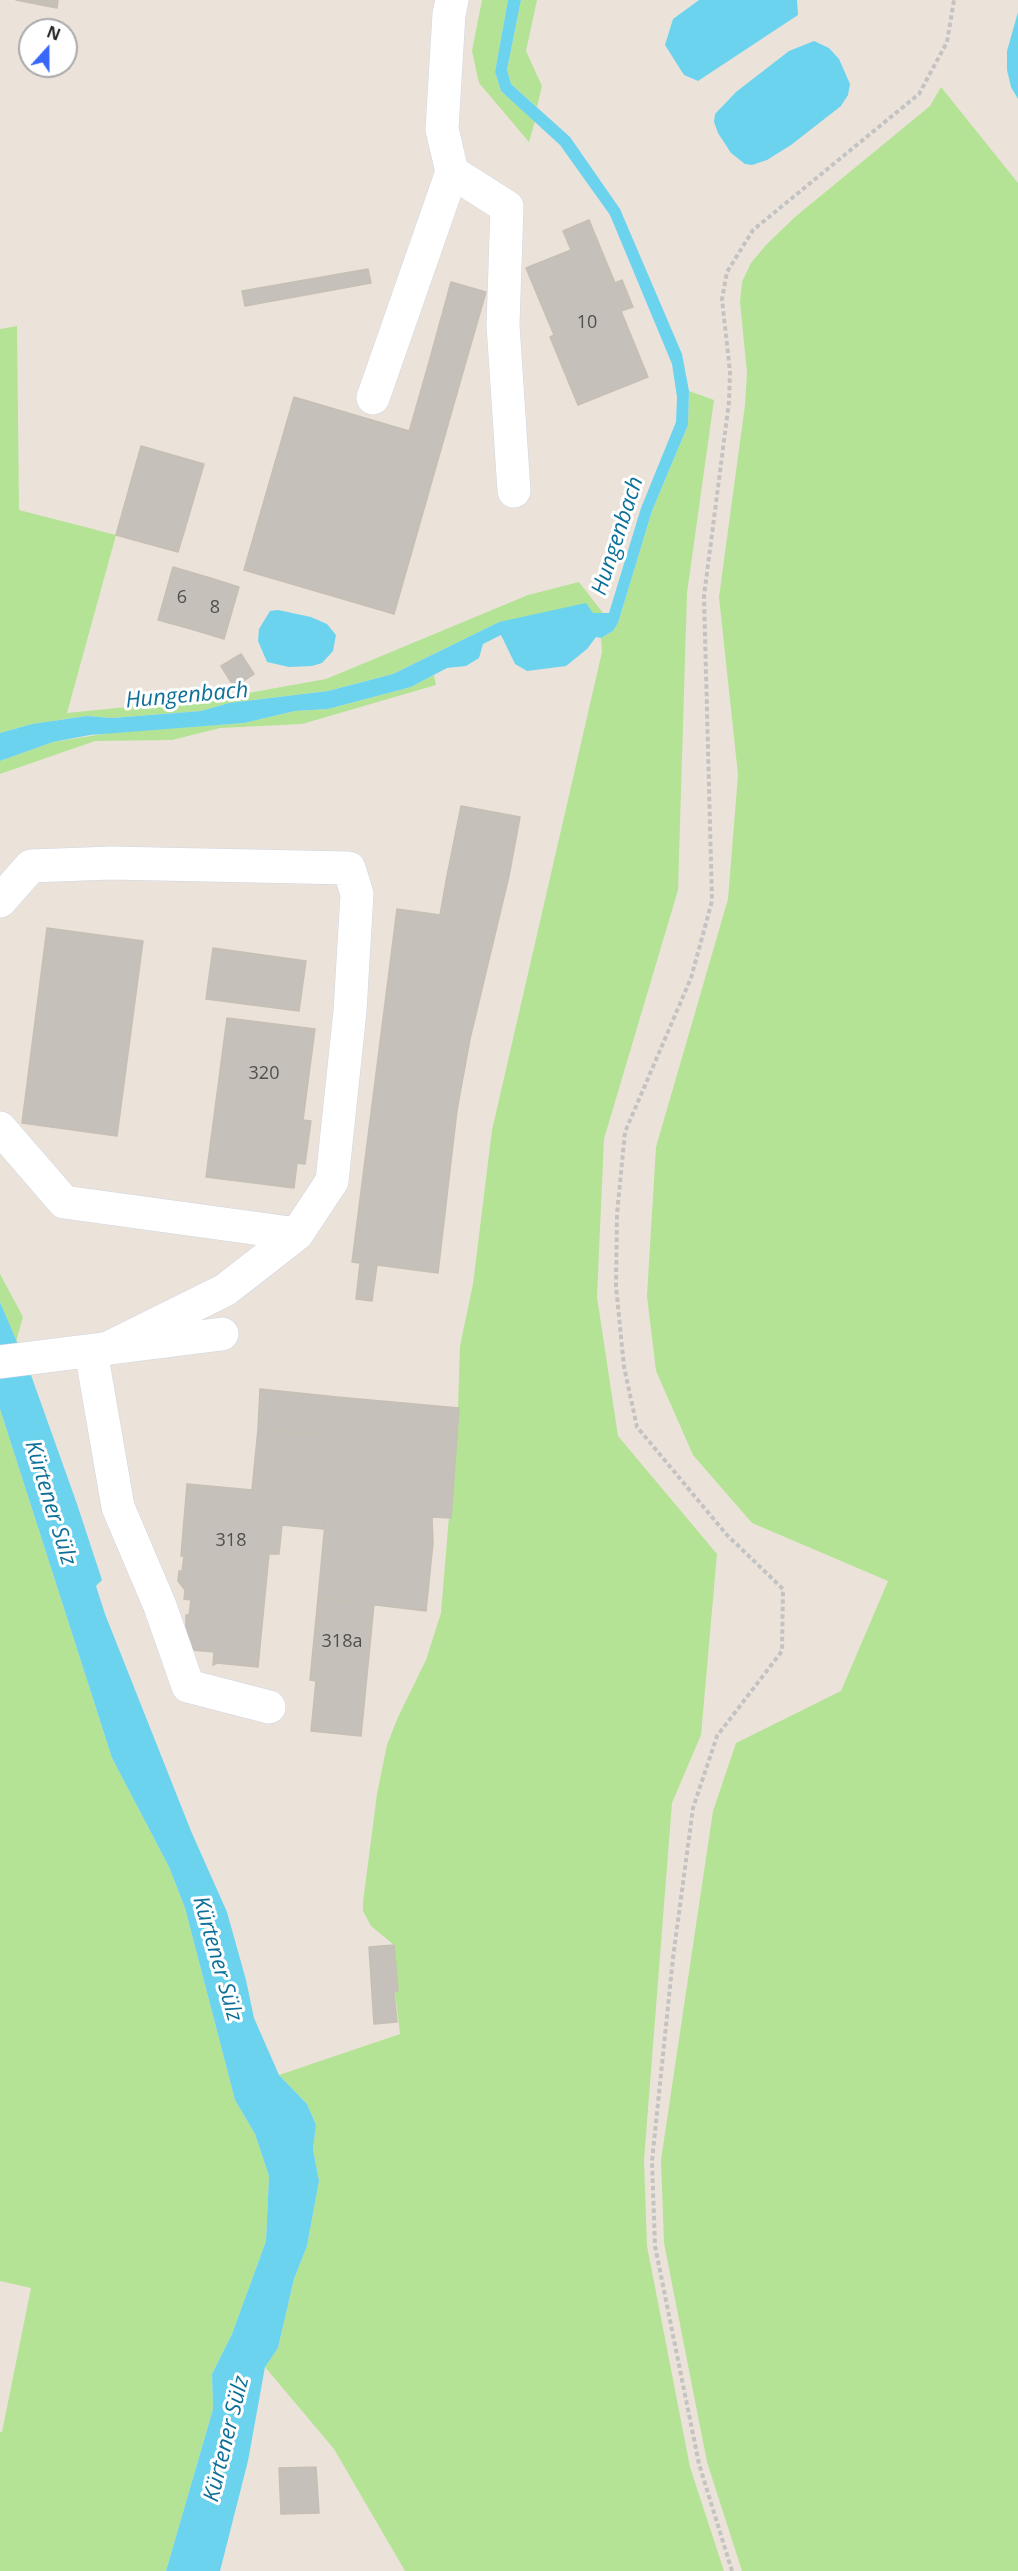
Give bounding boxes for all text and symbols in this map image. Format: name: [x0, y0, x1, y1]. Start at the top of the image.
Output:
north arrow: [18, 18, 78, 78]
text: N: [44, 20, 64, 46]
house number: 10: [577, 312, 597, 334]
water label: Hungenbach: [586, 473, 650, 599]
house number: 6: [177, 587, 187, 609]
house number: 8: [210, 597, 220, 619]
water label: Hungenbach: [125, 677, 249, 715]
house number: 320: [249, 1063, 279, 1085]
water label: Kürtener Sülz: [19, 1437, 81, 1569]
house number: 318: [216, 1530, 246, 1552]
house number: 318a: [322, 1631, 362, 1653]
water label: Kürtener Sülz: [187, 1893, 247, 2025]
water label: Kürtener Sülz: [199, 2373, 255, 2505]

